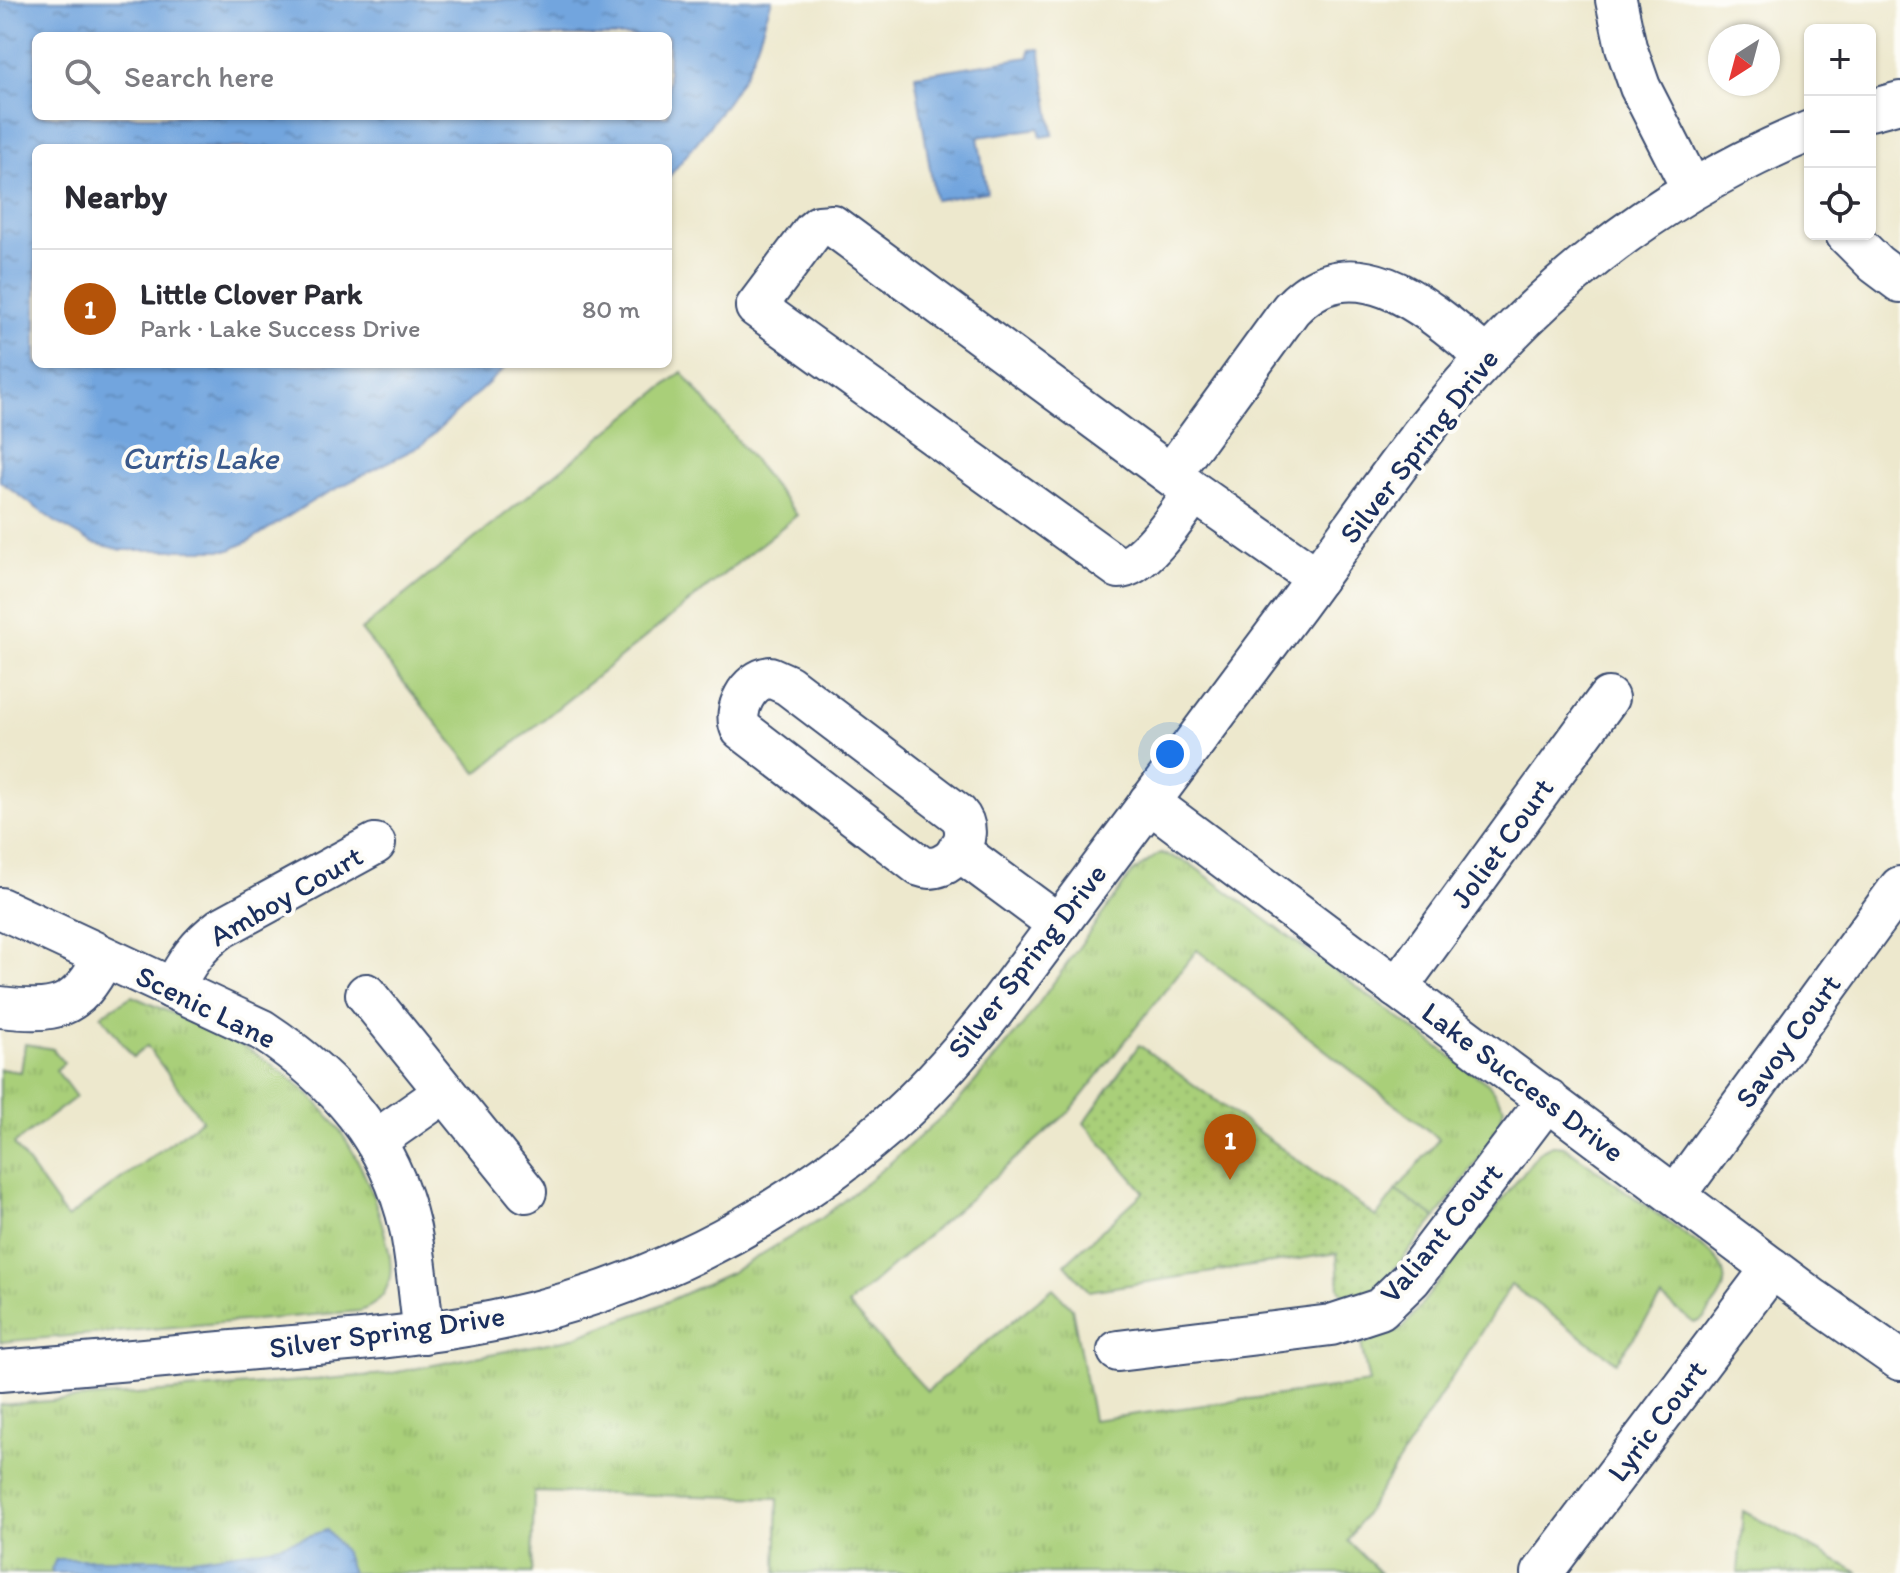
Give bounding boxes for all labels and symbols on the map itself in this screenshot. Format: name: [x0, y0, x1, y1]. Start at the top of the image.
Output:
north arrow: [1708, 24, 1780, 96]
street label: Silver Spring Drive: [1331, 341, 1506, 551]
water label: Curtis Lake: [122, 439, 280, 477]
your location: [1150, 734, 1190, 774]
street label: Joliet Court: [1442, 770, 1561, 915]
street label: Amboy Court: [203, 837, 369, 954]
street label: Silver Spring Drive: [939, 856, 1114, 1066]
street label: Scenic Lane: [130, 957, 283, 1056]
street label: Savoy Court: [1727, 966, 1849, 1115]
street label: Lake Success Drive: [1415, 993, 1632, 1170]
pin: 1: [1204, 1114, 1256, 1180]
street label: Valiant Court: [1371, 1155, 1510, 1310]
street label: Silver Spring Drive: [267, 1297, 507, 1366]
street label: Lyric Court: [1599, 1353, 1714, 1489]

